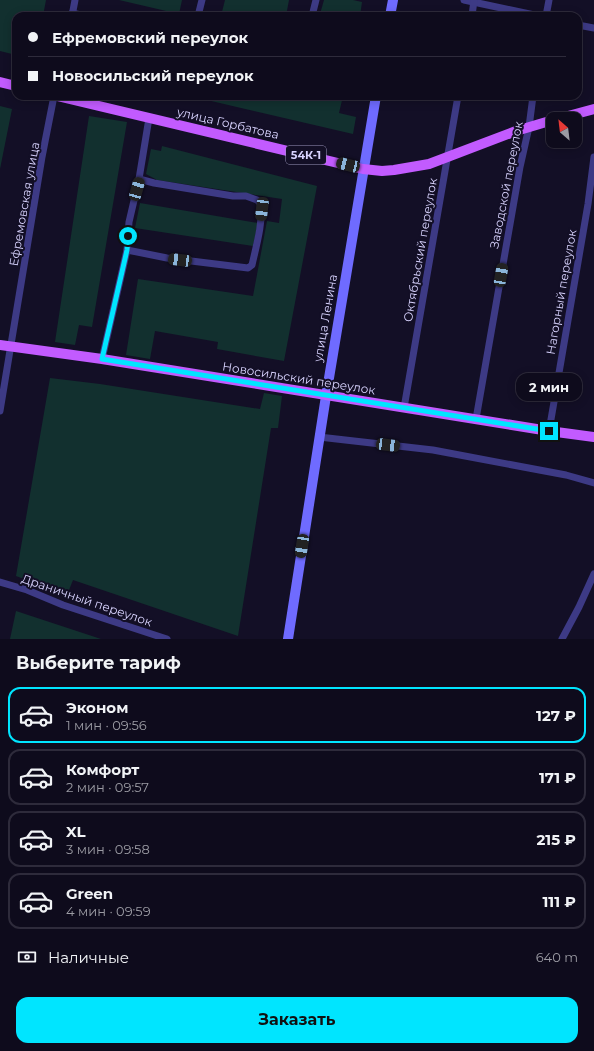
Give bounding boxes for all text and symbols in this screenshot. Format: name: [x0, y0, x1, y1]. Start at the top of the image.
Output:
text: Ефремовский переулок: [52, 28, 248, 47]
text: Новосильский переулок: [52, 66, 254, 85]
street label: улица Горбатова: [175, 104, 280, 142]
north arrow: [546, 112, 582, 148]
map controls: [546, 112, 582, 148]
street label: Заводской переулок: [486, 120, 526, 250]
street label: Ефремовская улица: [6, 141, 42, 267]
road number: 54К-1: [286, 146, 326, 164]
car: [335, 156, 361, 174]
car: [128, 176, 146, 202]
street label: Октябрьский переулок: [400, 177, 440, 323]
car: [255, 196, 269, 222]
route start: [119, 227, 137, 245]
street label: Нагорный переулок: [543, 228, 579, 356]
car: [167, 253, 193, 267]
car: [493, 262, 509, 288]
street label: улица Ленина: [310, 273, 340, 364]
street label: Новосильский переулок: [221, 358, 377, 398]
callout: 2 мин: [516, 373, 582, 401]
text: 2 мин: [529, 379, 569, 395]
route end: [540, 422, 558, 440]
car: [375, 438, 401, 452]
car: [294, 533, 310, 559]
street label: Драничный переулок: [20, 571, 154, 629]
text: Выберите тариф: [16, 652, 181, 674]
icon: car: [18, 697, 54, 733]
text: Эконом: [66, 698, 128, 717]
text: 127 ₽: [536, 706, 576, 725]
text: 1 мин · 09:56: [66, 717, 147, 733]
icon: car: [18, 759, 54, 795]
text: Комфорт: [66, 760, 139, 779]
text: 171 ₽: [539, 768, 576, 787]
text: 2 мин · 09:57: [66, 779, 149, 795]
icon: car: [18, 821, 54, 857]
text: XL: [66, 822, 85, 841]
text: 215 ₽: [536, 830, 576, 849]
text: 3 мин · 09:58: [66, 841, 150, 857]
icon: car: [18, 883, 54, 919]
text: Green: [66, 884, 113, 903]
text: 111 ₽: [542, 892, 576, 911]
text: 4 мин · 09:59: [66, 903, 151, 919]
icon: cash: [16, 946, 38, 968]
text: Наличные: [48, 948, 129, 967]
text: 640 m: [536, 949, 578, 965]
button: Заказать: [16, 997, 578, 1043]

